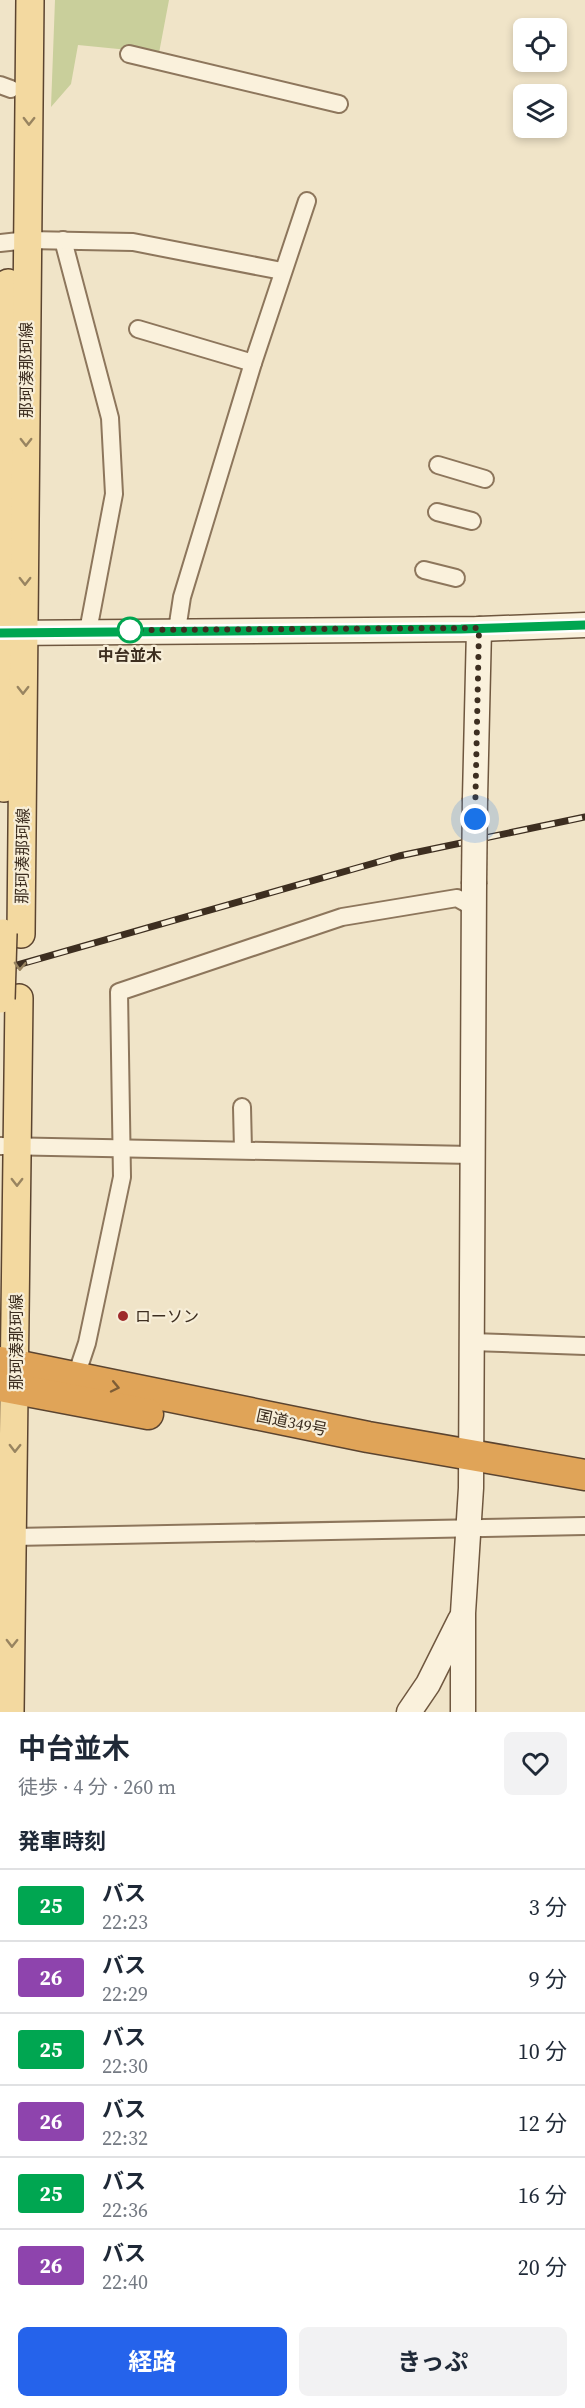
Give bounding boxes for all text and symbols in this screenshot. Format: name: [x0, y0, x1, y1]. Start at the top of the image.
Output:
map controls: [513, 18, 567, 138]
button: locate: [513, 18, 567, 72]
button: layers: [513, 84, 567, 138]
one-way arrow: [23, 117, 35, 126]
street label: 那珂湊那珂線: [15, 322, 37, 418]
one-way arrow: [20, 438, 32, 447]
one-way arrow: [19, 577, 31, 586]
marker: 中台並木: [117, 617, 143, 643]
place label: 中台並木: [98, 644, 162, 666]
one-way arrow: [17, 686, 29, 695]
your location: [460, 804, 490, 834]
street label: 那珂湊那珂線: [10, 808, 34, 904]
one-way arrow: [14, 961, 26, 970]
one-way arrow: [11, 1178, 23, 1187]
street label: 那珂湊那珂線: [5, 1294, 27, 1390]
place label: ローソン: [135, 1305, 199, 1327]
marker: ローソン: [116, 1309, 130, 1323]
one-way arrow: [109, 1380, 119, 1393]
street label: 国道349号: [254, 1404, 330, 1440]
one-way arrow: [9, 1444, 22, 1453]
one-way arrow: [5, 1639, 18, 1648]
text: 中台並木: [18, 1729, 130, 1767]
button: heart: [504, 1732, 567, 1795]
text: 徒歩 · 4 分 · 260 m: [18, 1773, 176, 1801]
text: 発車時刻: [18, 1826, 106, 1856]
text: バス: [102, 1878, 146, 1908]
text: 25: [40, 1891, 62, 1920]
text: 3 分: [529, 1892, 567, 1922]
text: 22:23: [102, 1908, 148, 1936]
text: バス: [102, 1950, 146, 1980]
text: 26: [40, 1963, 62, 1992]
text: 9 分: [529, 1964, 567, 1994]
text: 22:29: [102, 1980, 148, 2008]
text: バス: [102, 2022, 146, 2052]
text: 25: [40, 2035, 62, 2064]
text: 10 分: [518, 2036, 567, 2066]
text: 22:30: [102, 2052, 148, 2080]
text: バス: [102, 2094, 146, 2124]
text: 26: [40, 2107, 62, 2136]
text: 12 分: [518, 2108, 567, 2138]
text: 22:32: [102, 2124, 148, 2152]
text: バス: [102, 2166, 146, 2196]
text: 25: [40, 2179, 62, 2208]
text: 16 分: [518, 2180, 567, 2210]
text: 22:36: [102, 2196, 148, 2224]
text: バス: [102, 2238, 146, 2268]
text: 26: [40, 2251, 62, 2280]
text: 20 分: [518, 2252, 567, 2282]
text: 22:40: [102, 2268, 148, 2296]
button: 経路: [18, 2327, 287, 2396]
button: きっぷ: [299, 2327, 567, 2396]

